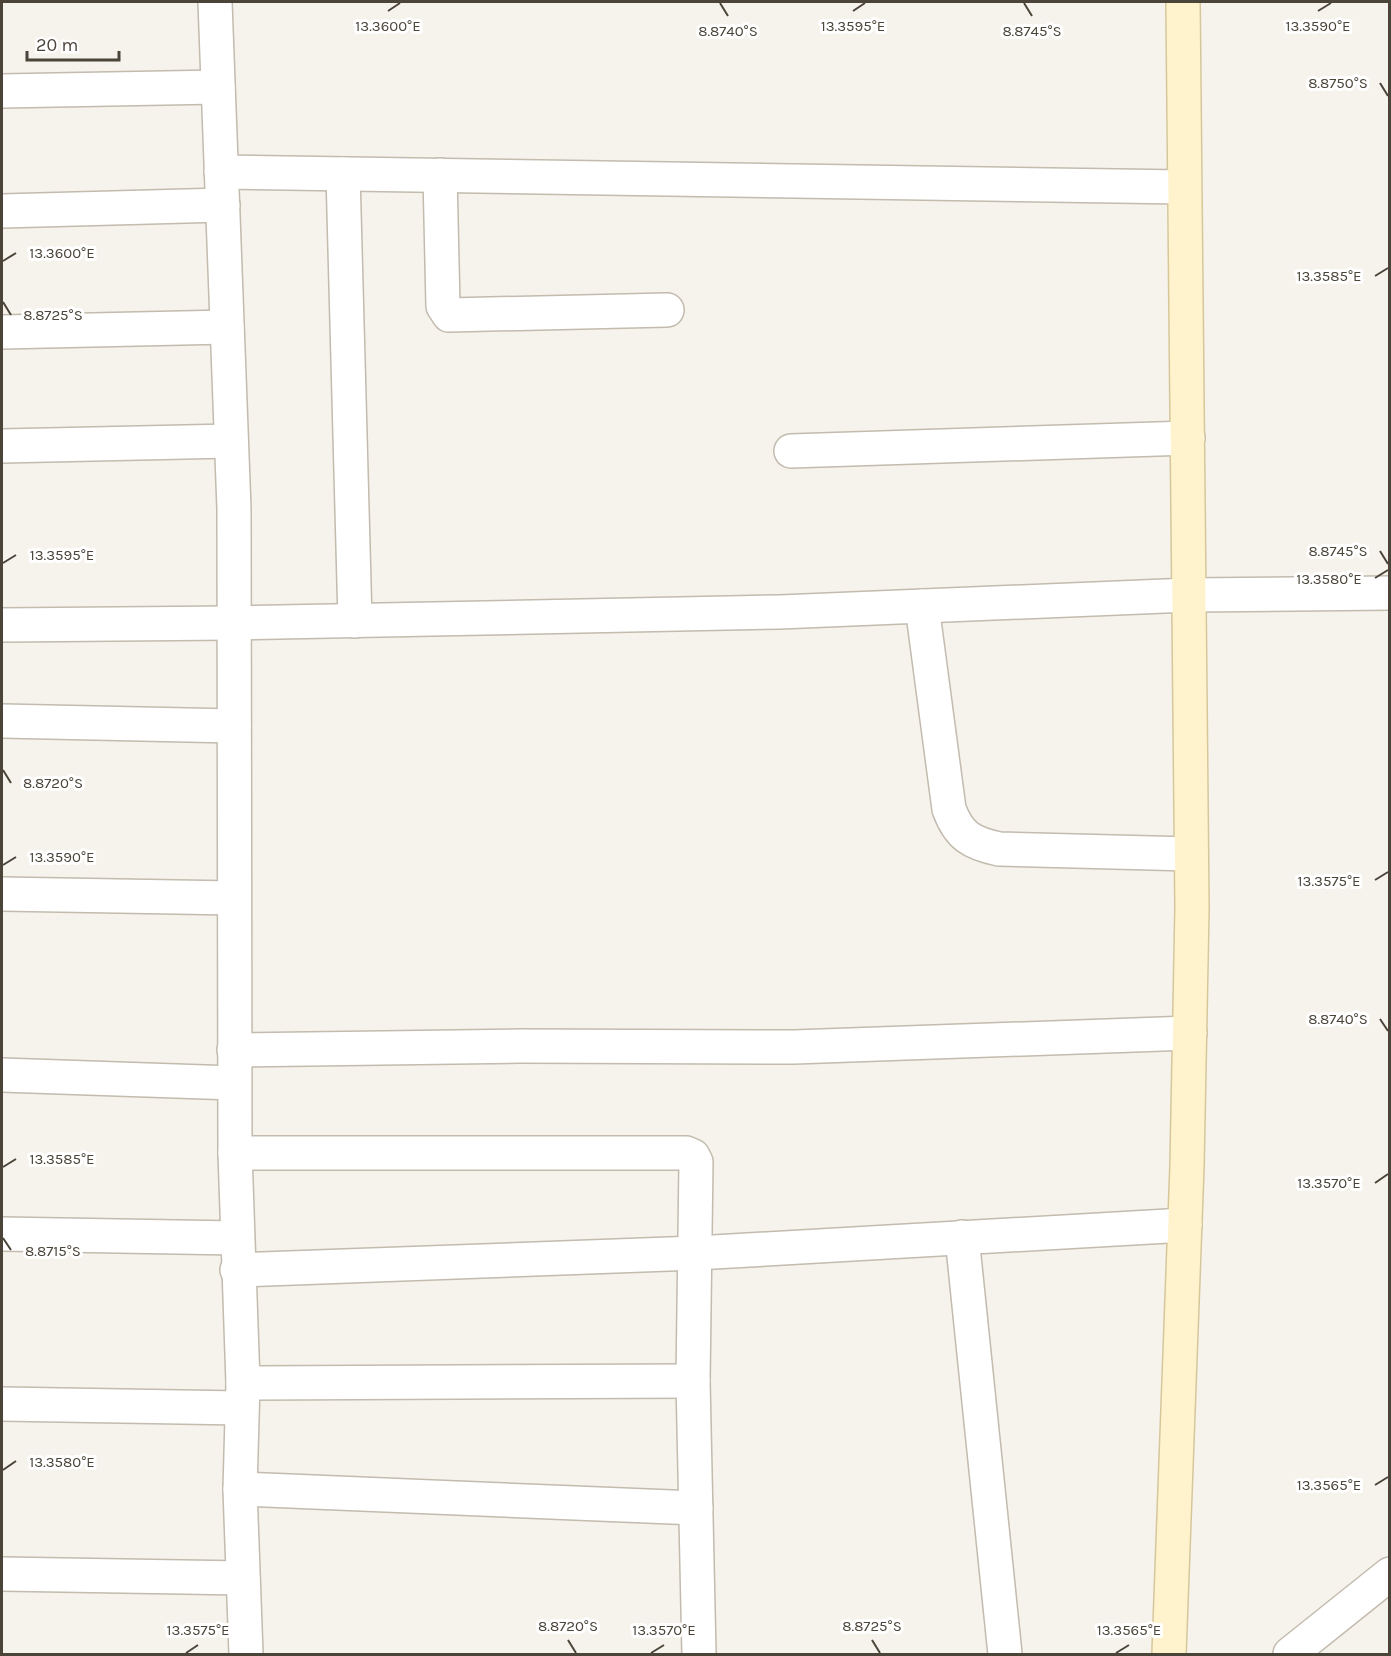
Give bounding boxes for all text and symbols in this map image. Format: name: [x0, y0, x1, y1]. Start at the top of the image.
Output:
text: 13.3600°E: [355, 17, 421, 35]
text: 13.3595°E: [821, 17, 885, 35]
text: 13.3590°E: [1286, 17, 1350, 35]
text: 8.8740°S: [698, 22, 758, 40]
text: 8.8745°S: [1002, 22, 1062, 40]
scale bar: [27, 24, 118, 62]
text: 20 m: [36, 34, 78, 56]
text: 8.8750°S: [1308, 74, 1368, 92]
text: 13.3600°E: [29, 244, 95, 262]
text: 13.3585°E: [1296, 267, 1362, 285]
text: 8.8725°S: [23, 306, 83, 324]
text: 8.8745°S: [1308, 542, 1368, 560]
text: 13.3595°E: [30, 546, 94, 564]
text: 13.3580°E: [1296, 570, 1362, 588]
text: 8.8720°S: [23, 774, 83, 792]
text: 13.3590°E: [30, 848, 94, 866]
text: 13.3575°E: [1298, 872, 1360, 890]
text: 8.8740°S: [1308, 1010, 1368, 1028]
text: 13.3585°E: [29, 1150, 95, 1168]
text: 13.3570°E: [1297, 1174, 1361, 1192]
text: 8.8715°S: [25, 1242, 81, 1260]
text: 13.3580°E: [29, 1453, 95, 1471]
text: 13.3565°E: [1297, 1476, 1361, 1494]
text: 8.8720°S: [538, 1617, 598, 1635]
text: 8.8725°S: [842, 1617, 902, 1635]
text: 13.3575°E: [167, 1621, 229, 1639]
text: 13.3570°E: [632, 1621, 696, 1639]
text: 13.3565°E: [1097, 1621, 1161, 1639]

